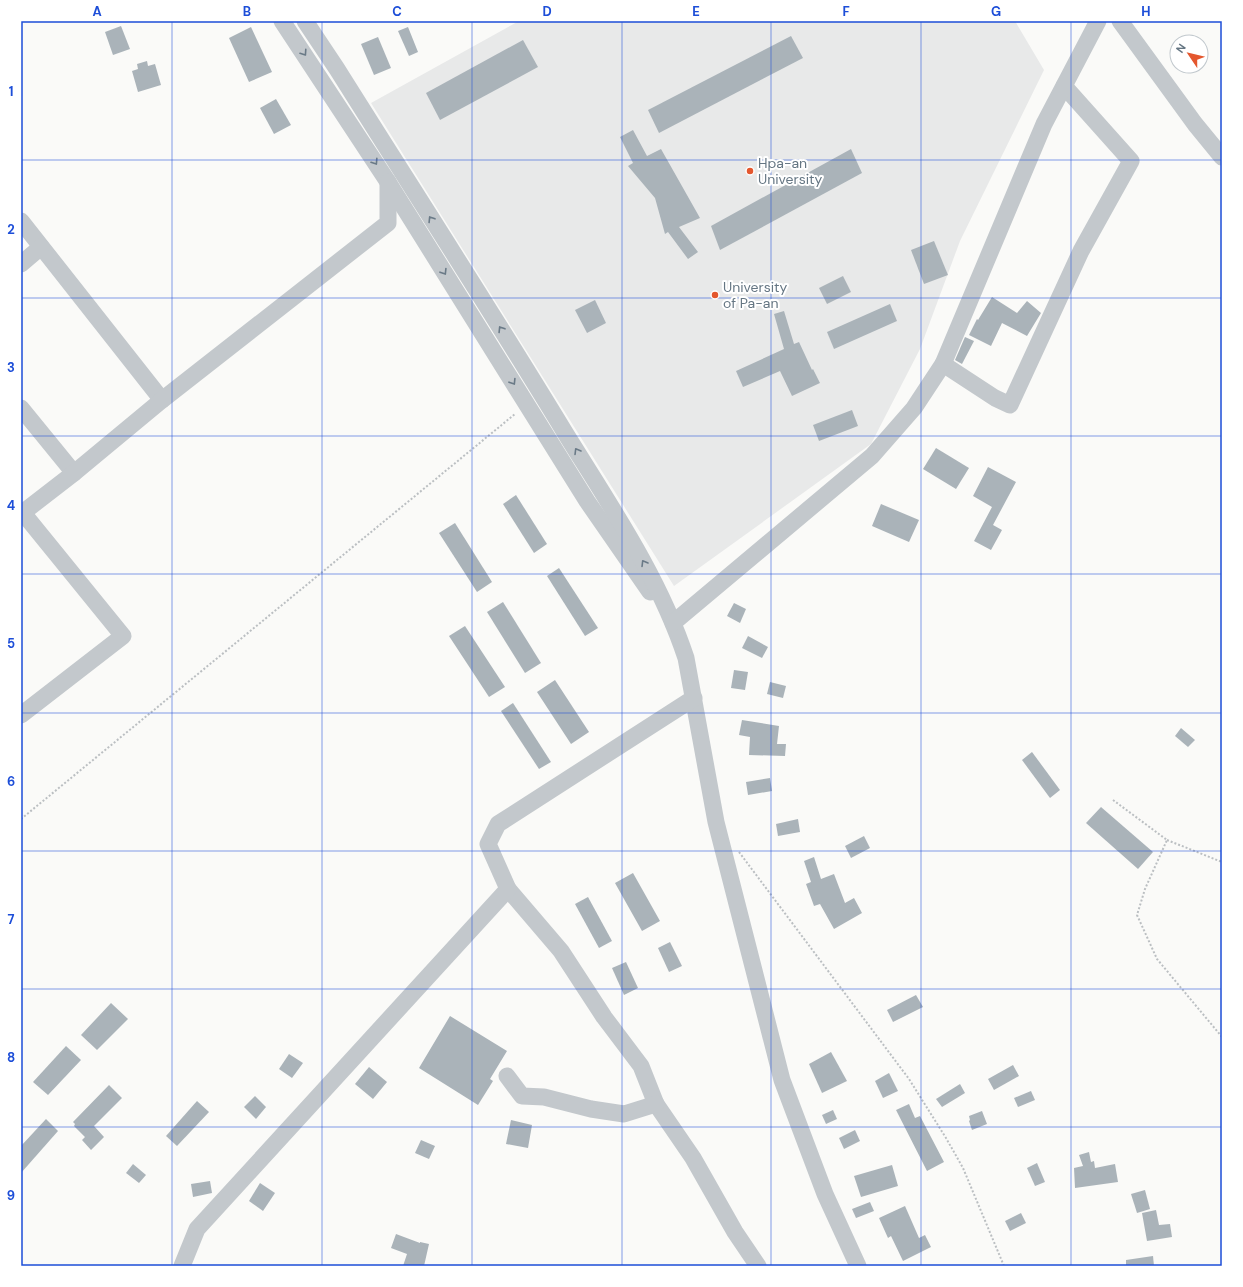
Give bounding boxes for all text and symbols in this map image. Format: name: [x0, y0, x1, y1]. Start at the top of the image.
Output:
text: A: [92, 3, 102, 20]
text: B: [243, 3, 251, 20]
text: C: [392, 3, 402, 20]
text: D: [542, 3, 552, 20]
text: E: [692, 3, 700, 20]
text: F: [842, 3, 850, 20]
text: G: [991, 3, 1001, 20]
text: H: [1141, 3, 1151, 20]
north arrow: [1169, 34, 1209, 74]
text: N: [1173, 41, 1189, 56]
one-way arrow: [299, 49, 307, 56]
text: 1: [9, 83, 13, 100]
place label: Hpa-an University: [758, 154, 823, 188]
one-way arrow: [370, 158, 378, 165]
marker: Hpa-an University: [745, 166, 755, 176]
one-way arrow: [429, 216, 436, 223]
text: 2: [7, 221, 15, 238]
one-way arrow: [440, 268, 447, 275]
place label: University of Pa-an: [723, 278, 788, 312]
marker: University of Pa-an: [710, 290, 720, 300]
one-way arrow: [498, 326, 506, 333]
text: 3: [7, 359, 15, 376]
one-way arrow: [508, 378, 516, 385]
one-way arrow: [575, 449, 582, 456]
text: 4: [7, 497, 15, 514]
one-way arrow: [642, 560, 649, 567]
text: 5: [7, 635, 15, 652]
text: 6: [7, 773, 15, 790]
text: 7: [8, 911, 15, 928]
text: 8: [7, 1049, 15, 1066]
text: 9: [7, 1187, 15, 1204]

